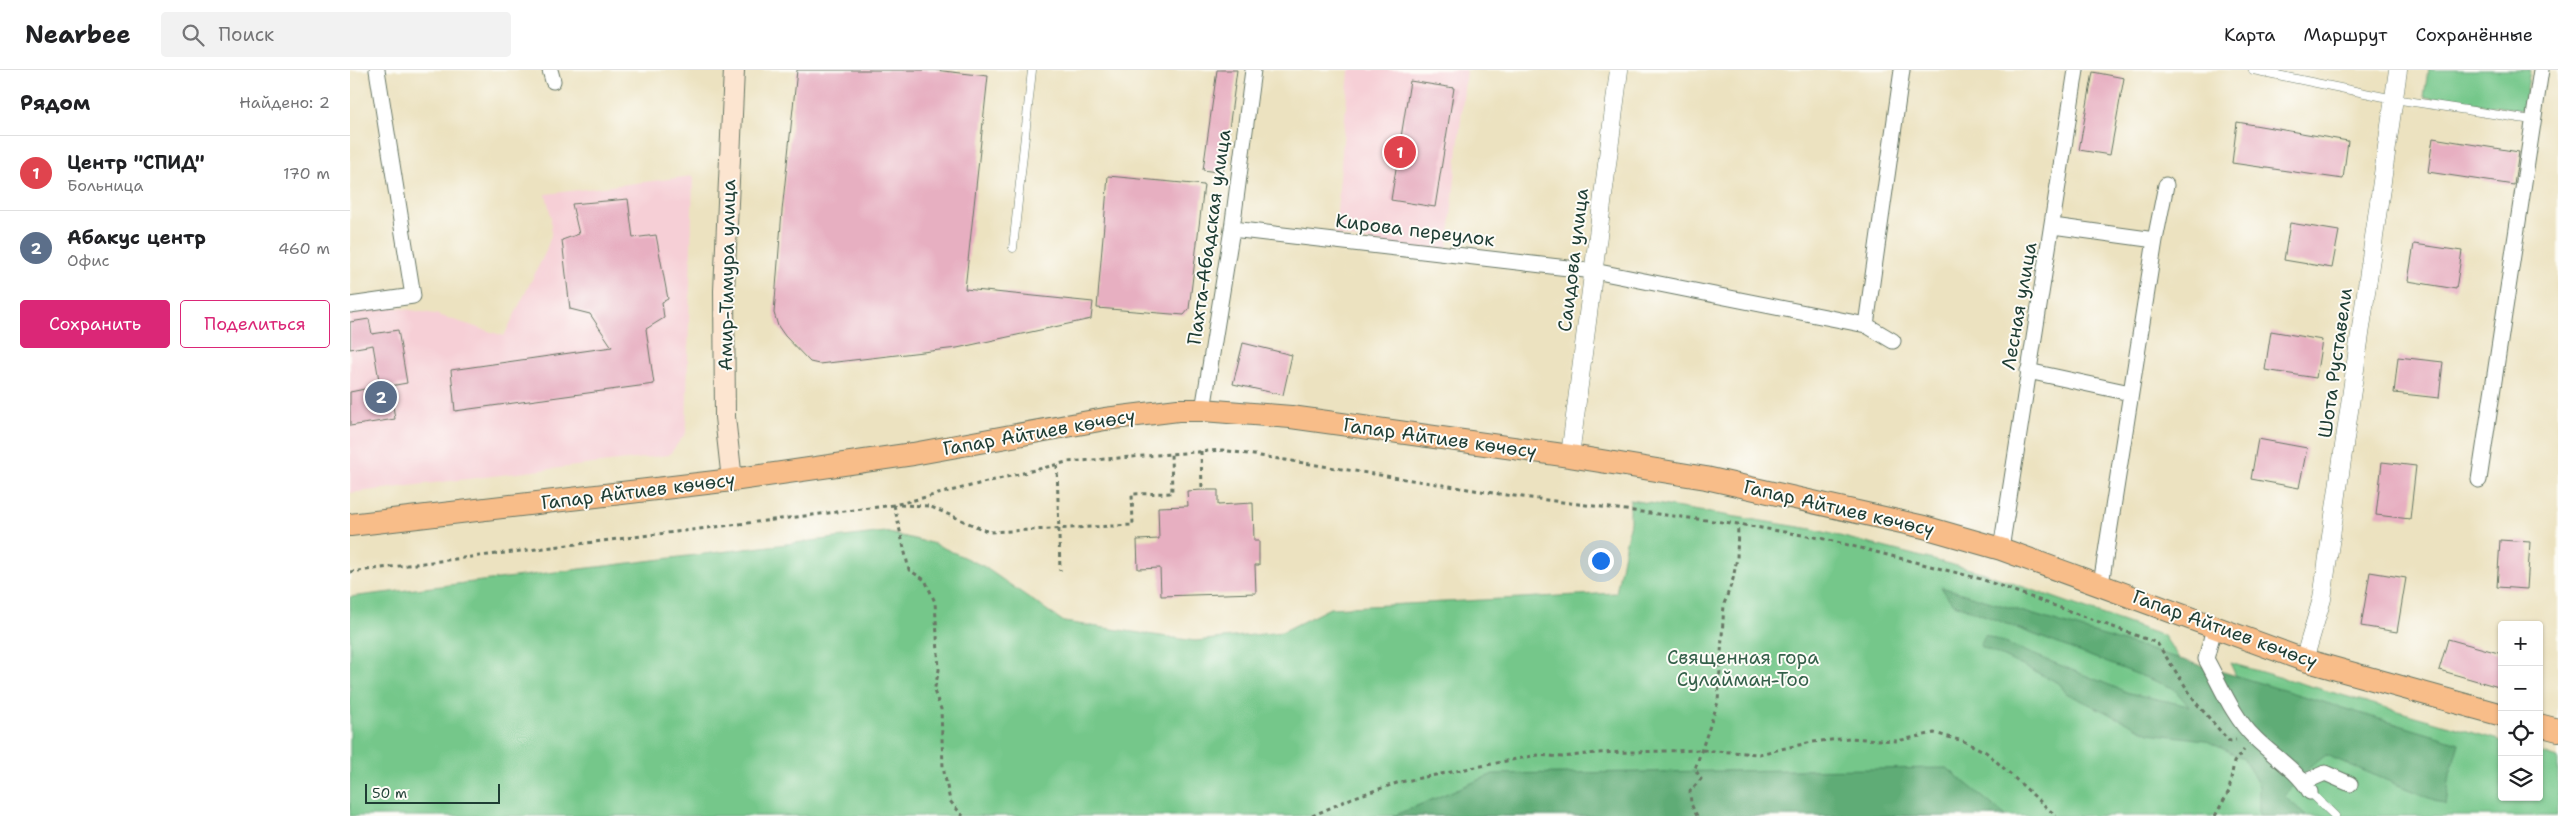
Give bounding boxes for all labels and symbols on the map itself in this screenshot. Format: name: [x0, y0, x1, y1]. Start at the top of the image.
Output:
street label: Пахта-Абадская улица: [1182, 128, 1237, 346]
pin: 1: [1384, 133, 1416, 171]
street label: Амир-Тимура улица: [713, 179, 741, 371]
street label: Саидова улица: [1552, 187, 1594, 333]
street label: Кирова переулок: [1334, 208, 1496, 252]
street label: Лесная улица: [1995, 240, 2043, 372]
street label: Шота Руставели: [2312, 286, 2358, 440]
pin: 2: [365, 378, 397, 416]
street label: Гапар Айтиев көчөсү: [941, 403, 1137, 461]
street label: Гапар Айтиев көчөсү: [1342, 412, 1538, 464]
street label: Гапар Айтиев көчөсү: [540, 467, 736, 515]
street label: Гапар Айтиев көчөсү: [1741, 474, 1937, 542]
your location: [1588, 548, 1614, 574]
street label: Гапар Айтиев көчөсү: [2129, 584, 2321, 674]
park label: Священная гора Сулайман-Тоо: [1667, 645, 1819, 692]
scale bar: [365, 781, 500, 804]

